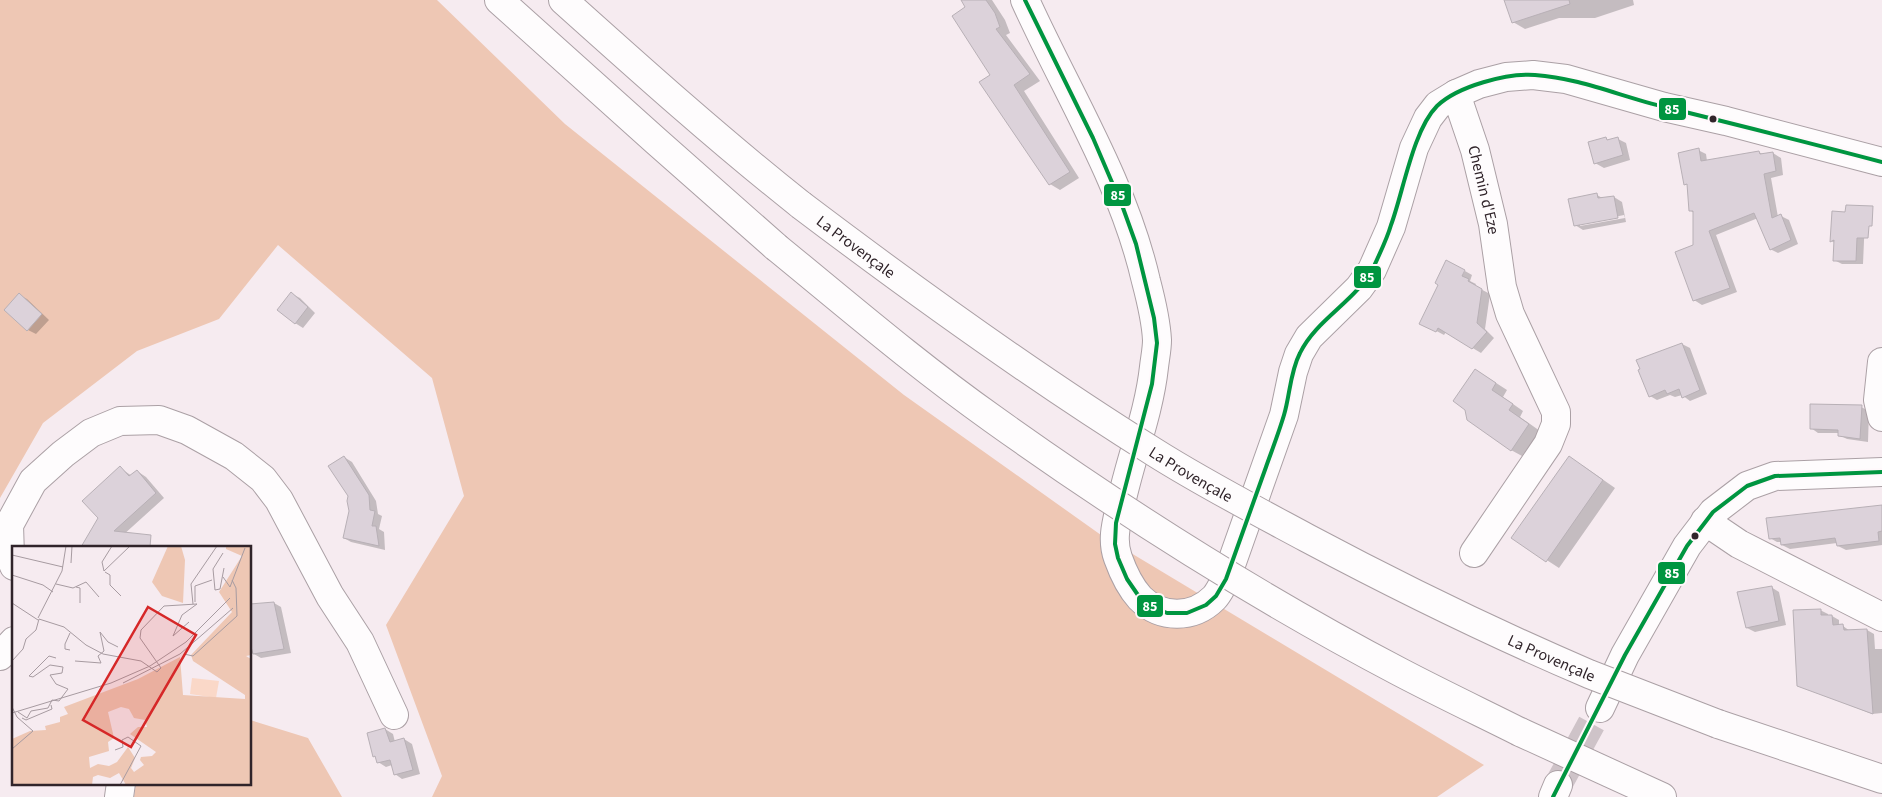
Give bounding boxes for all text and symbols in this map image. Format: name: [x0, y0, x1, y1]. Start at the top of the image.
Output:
line badge: 85: [1658, 97, 1687, 121]
text: 85: [1665, 100, 1679, 120]
unlabelled marker: [1708, 114, 1718, 124]
street label: Chemin d'Eze: [1462, 143, 1504, 236]
line badge: 85: [1103, 183, 1132, 207]
text: 85: [1111, 186, 1125, 206]
street label: La Provençale: [812, 210, 900, 284]
line badge: 85: [1353, 265, 1382, 289]
text: 85: [1360, 268, 1374, 288]
street label: La Provençale: [1144, 442, 1236, 508]
unlabelled marker: [1690, 531, 1700, 541]
inset map: [12, 546, 251, 784]
line badge: 85: [1657, 561, 1686, 585]
text: 85: [1665, 564, 1679, 584]
line badge: 85: [1136, 594, 1164, 618]
text: 85: [1143, 597, 1157, 617]
street label: La Provençale: [1504, 629, 1598, 687]

